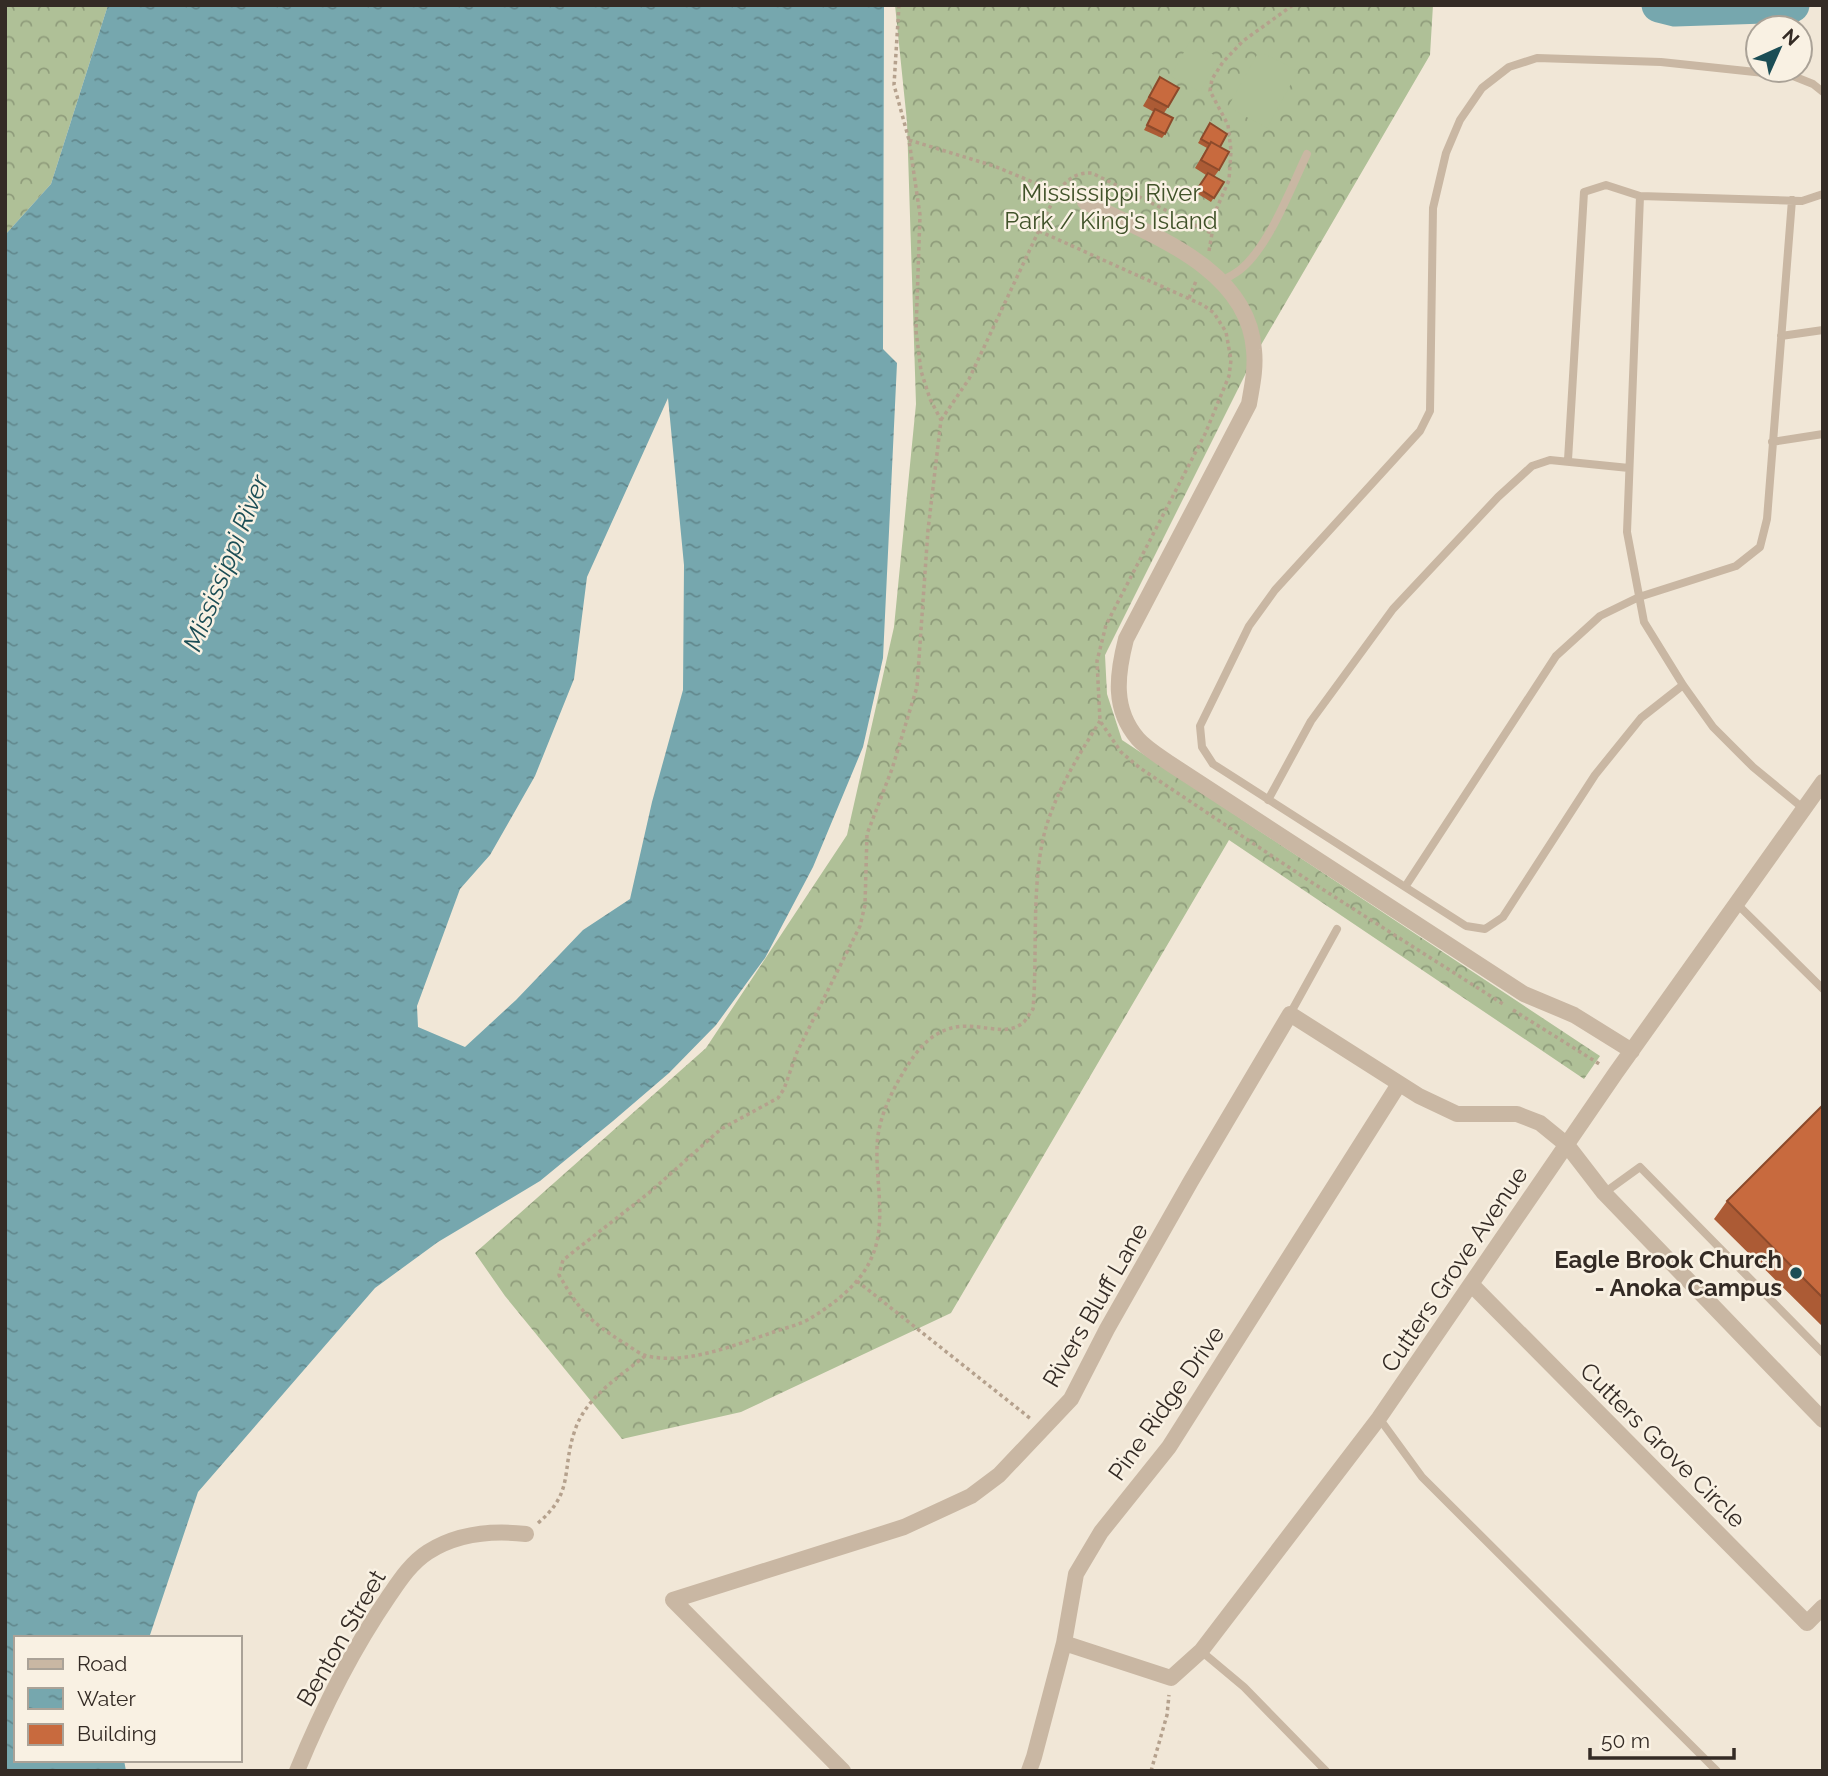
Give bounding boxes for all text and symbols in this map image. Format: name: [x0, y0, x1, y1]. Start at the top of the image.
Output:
north arrow: [1744, 14, 1814, 84]
text: N: [1778, 24, 1804, 50]
park label: Mississippi River Park / King's Island: [1004, 178, 1218, 235]
water label: Mississippi River: [177, 470, 275, 655]
street label: Cutters Grove Avenue: [1374, 1161, 1534, 1377]
street label: Rivers Bluff Lane: [1036, 1218, 1154, 1392]
place label: Eagle Brook Church - Anoka Campus: [1554, 1245, 1782, 1302]
marker: Eagle Brook Church - Anoka Campus: [1788, 1265, 1804, 1281]
street label: Pine Ridge Drive: [1102, 1320, 1230, 1486]
street label: Cutters Grove Circle: [1574, 1356, 1752, 1534]
street label: Benton Street: [290, 1565, 392, 1711]
legend: [14, 1636, 242, 1762]
text: Road: [77, 1651, 127, 1676]
text: Water: [77, 1686, 136, 1711]
scale bar: [1590, 1716, 1734, 1760]
text: Building: [77, 1721, 157, 1746]
text: 50 m: [1601, 1728, 1650, 1753]

